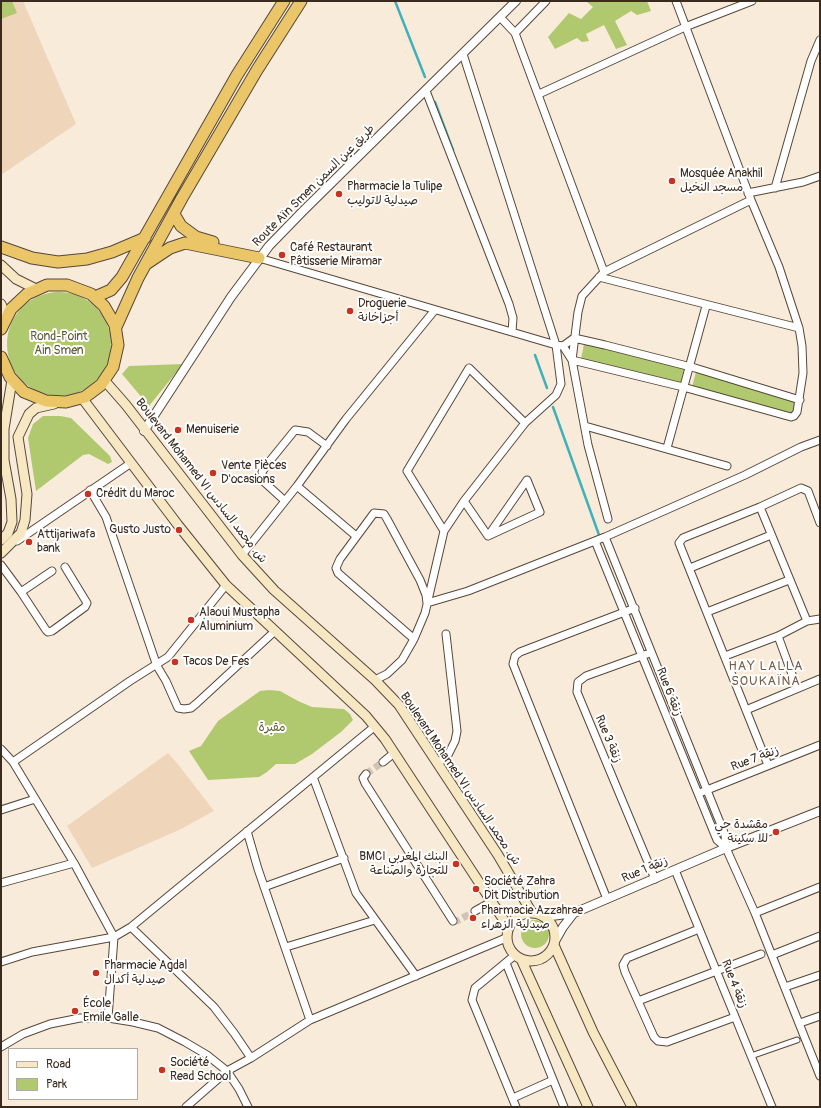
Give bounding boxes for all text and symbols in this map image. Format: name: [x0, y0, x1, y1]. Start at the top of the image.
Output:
street label: Route Aïn Smen طريق عين السمن: [250, 122, 378, 250]
place label: Mosquée Anakhil مسجد النخيل: [680, 167, 763, 195]
marker: Mosquée Anakhil مسجد النخيل: [667, 176, 677, 186]
place label: Pharmacie la Tulipe صيدلية لاتوليب: [347, 180, 442, 208]
marker: Pharmacie la Tulipe صيدلية لاتوليب: [334, 189, 344, 199]
place label: Café Restaurant Pâtisserie Miramar: [290, 241, 382, 269]
marker: Café Restaurant Pâtisserie Miramar: [277, 250, 287, 260]
place label: Droguerie أجزاخانة: [358, 297, 406, 325]
marker: Droguerie أجزاخانة: [345, 306, 355, 316]
park label: Rond-Point Ain Smen: [30, 330, 88, 358]
street label: Boulevard Mohamed VI ش. محمد السادس: [132, 396, 270, 566]
place label: Menuiserie: [186, 423, 239, 437]
marker: Menuiserie: [173, 425, 183, 435]
place label: Vente Pièces D'ocasions: [221, 459, 286, 487]
marker: Vente Pièces D'ocasions: [208, 468, 218, 478]
place label: Crédit du Maroc: [96, 487, 175, 501]
marker: Crédit du Maroc: [83, 489, 93, 499]
place label: Gusto Justo: [109, 523, 171, 537]
marker: Gusto Justo: [174, 525, 184, 535]
place label: Attijariwafa bank: [37, 528, 95, 556]
marker: Attijariwafa bank: [24, 537, 34, 547]
place label: Alaoui Mustapha Aluminium: [199, 606, 280, 634]
marker: Alaoui Mustapha Aluminium: [186, 615, 196, 625]
place label: Tacos De Fes: [183, 655, 249, 669]
marker: Tacos De Fes: [170, 657, 180, 667]
district label: HAY LALLA SOUKAÏNA: [729, 659, 803, 690]
street label: Rue 6 زنقة: [653, 666, 685, 718]
street label: Boulevard Mohamed VI ش. محمد السادس: [397, 690, 523, 868]
street label: Rue 3 زنقة: [592, 713, 624, 765]
park label: مقبرة: [259, 721, 285, 735]
street label: Rue 7 زنقة: [729, 743, 781, 775]
place label: مقشدة حي للا سكينة: [715, 818, 768, 846]
marker: مقشدة حي للا سكينة: [771, 827, 781, 837]
place label: BMCI البنك المغربي للتجارة والصناعة: [359, 850, 448, 878]
street label: Rue 1 زنقة: [620, 854, 670, 886]
marker: BMCI البنك المغربي للتجارة والصناعة: [451, 859, 461, 869]
place label: Société Zahra Dit Distribution: [484, 875, 559, 903]
marker: Société Zahra Dit Distribution: [471, 884, 481, 894]
place label: Pharmacie Azzahrae صيدلية الزهراء: [481, 904, 583, 932]
marker: Pharmacie Azzahrae صيدلية الزهراء: [468, 913, 478, 923]
street label: Rue 4 زنقة: [718, 958, 750, 1010]
place label: Pharmacie Agdal صيدلية أكدال: [104, 959, 187, 987]
marker: Pharmacie Agdal صيدلية أكدال: [91, 968, 101, 978]
place label: École Emile Galle: [83, 997, 139, 1025]
marker: École Emile Galle: [70, 1006, 80, 1016]
legend: [8, 1048, 138, 1100]
place label: Société Read School: [170, 1056, 231, 1084]
text: Road: [46, 1057, 71, 1072]
marker: Société Read School: [157, 1065, 167, 1075]
text: Park: [46, 1077, 67, 1092]

